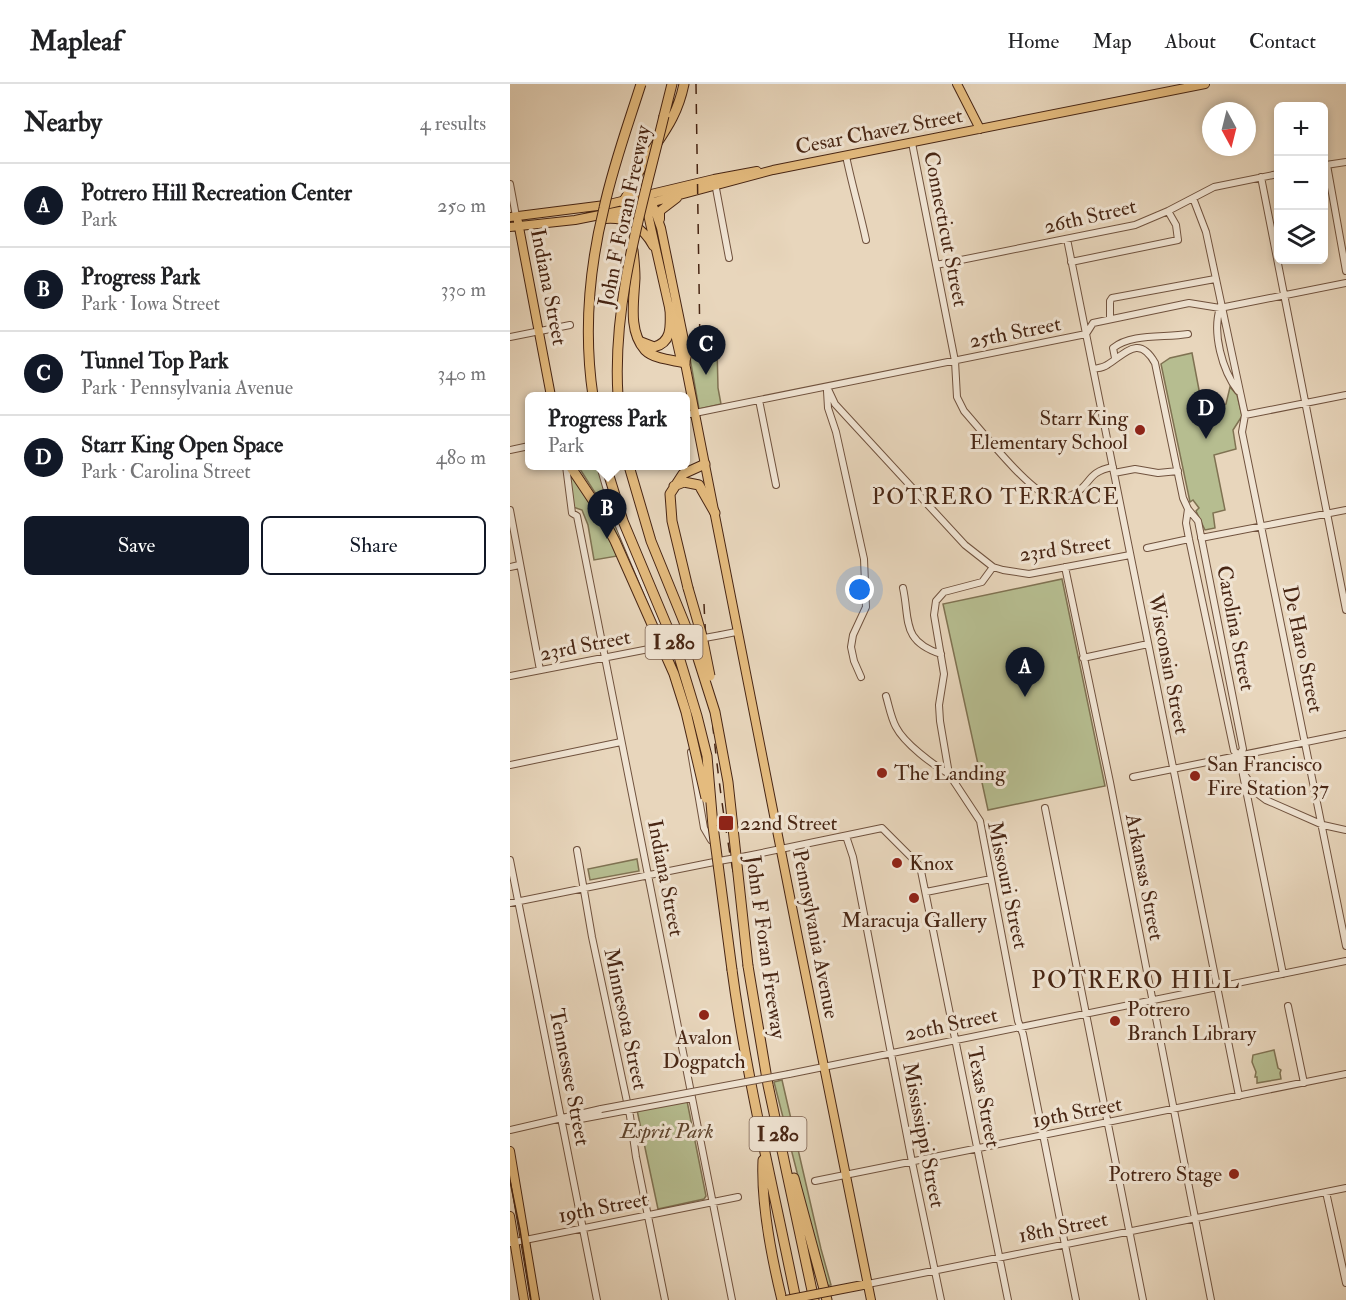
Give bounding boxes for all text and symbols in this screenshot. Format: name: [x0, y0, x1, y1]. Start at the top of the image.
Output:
text: Mapleaf: [30, 24, 122, 59]
text: Home: [1007, 28, 1059, 55]
text: Map: [1092, 28, 1132, 55]
text: About: [1165, 28, 1216, 55]
text: Contact: [1249, 28, 1316, 55]
street label: Cesar Chavez Street: [793, 102, 965, 161]
north arrow: [1202, 102, 1256, 156]
map controls: [1274, 102, 1328, 264]
button: +: [1274, 102, 1328, 156]
text: Nearby: [24, 107, 102, 139]
text: 4 results: [420, 111, 486, 136]
street label: John F Foran Freeway: [592, 122, 657, 310]
street label: Connecticut Street: [917, 149, 974, 309]
button: −: [1274, 156, 1328, 210]
text: Potrero Hill Recreation Center: [81, 179, 352, 207]
text: A: [37, 193, 50, 218]
text: 250 m: [437, 193, 486, 218]
street label: 26th Street: [1041, 193, 1139, 240]
text: Park: [81, 207, 117, 232]
button: layers: [1274, 210, 1328, 264]
street label: Indiana Street: [524, 226, 573, 348]
text: Progress Park: [81, 263, 200, 291]
text: B: [37, 277, 50, 302]
text: 330 m: [441, 277, 486, 302]
text: Park · Iowa Street: [81, 291, 220, 316]
street label: 25th Street: [967, 310, 1063, 355]
pin: C: [686, 326, 726, 375]
text: Tunnel Top Park: [81, 347, 228, 375]
text: C: [36, 361, 51, 386]
text: 340 m: [438, 361, 486, 386]
text: Park · Pennsylvania Avenue: [81, 375, 293, 400]
pin: D: [1186, 390, 1226, 439]
popup: [525, 392, 690, 470]
text: Progress Park: [548, 405, 667, 433]
place label: Starr King Elementary School: [970, 405, 1129, 456]
marker: Starr King Elementary School: [1133, 423, 1147, 437]
text: Starr King Open Space: [81, 431, 283, 459]
text: Park: [548, 433, 584, 458]
text: D: [35, 445, 52, 470]
text: 480 m: [436, 445, 486, 470]
text: Park · Carolina Street: [81, 459, 251, 484]
district label: POTRERO TERRACE: [872, 483, 1120, 511]
pin: B: [588, 490, 626, 539]
button: Save: [24, 516, 249, 575]
button: Share: [261, 516, 486, 575]
street label: 23rd Street: [1018, 529, 1113, 568]
street label: Carolina Street: [1210, 563, 1261, 693]
your location: [845, 575, 874, 604]
street label: De Haro Street: [1276, 583, 1329, 715]
street label: Wisconsin Street: [1142, 591, 1195, 737]
street label: 23rd Street: [537, 623, 633, 667]
road number: I 280: [646, 625, 702, 659]
pin: A: [1006, 648, 1044, 697]
place label: San Francisco Fire Station 37: [1207, 751, 1329, 802]
place label: The Landing: [894, 760, 1006, 787]
marker: The Landing: [875, 766, 889, 780]
marker: San Francisco Fire Station 37: [1188, 769, 1202, 783]
place label: 22nd Street: [740, 810, 838, 837]
street label: Arkansas Street: [1119, 810, 1170, 943]
marker: 22nd Street: [717, 814, 735, 832]
street label: Indiana Street: [641, 817, 690, 939]
street label: Missouri Street: [981, 819, 1034, 952]
street label: Pennsylvania Avenue: [786, 847, 845, 1021]
place label: Knox: [909, 850, 954, 877]
street label: John F Foran Freeway: [739, 853, 792, 1041]
marker: Knox: [890, 856, 904, 870]
marker: Maracuja Gallery: [907, 891, 921, 905]
place label: Maracuja Gallery: [841, 907, 987, 934]
street label: Minnesota Street: [597, 946, 654, 1093]
district label: POTRERO HILL: [1031, 965, 1241, 996]
place label: Potrero Branch Library: [1127, 996, 1257, 1047]
street label: 20th Street: [902, 1001, 1000, 1047]
street label: Tennessee Street: [543, 1006, 596, 1148]
marker: Avalon Dogpatch: [697, 1008, 711, 1022]
marker: Potrero Branch Library: [1108, 1014, 1122, 1028]
place label: Avalon Dogpatch: [662, 1024, 746, 1075]
street label: Texas Street: [961, 1045, 1007, 1150]
street label: Mississippi Street: [896, 1060, 951, 1210]
street label: 19th Street: [1030, 1091, 1125, 1134]
road number: I 280: [750, 1117, 806, 1151]
park label: Esprit Park: [618, 1118, 714, 1145]
place label: Potrero Stage: [1108, 1161, 1222, 1188]
marker: Potrero Stage: [1227, 1167, 1241, 1181]
street label: 19th Street: [556, 1186, 651, 1229]
street label: 18th Street: [1016, 1206, 1110, 1249]

